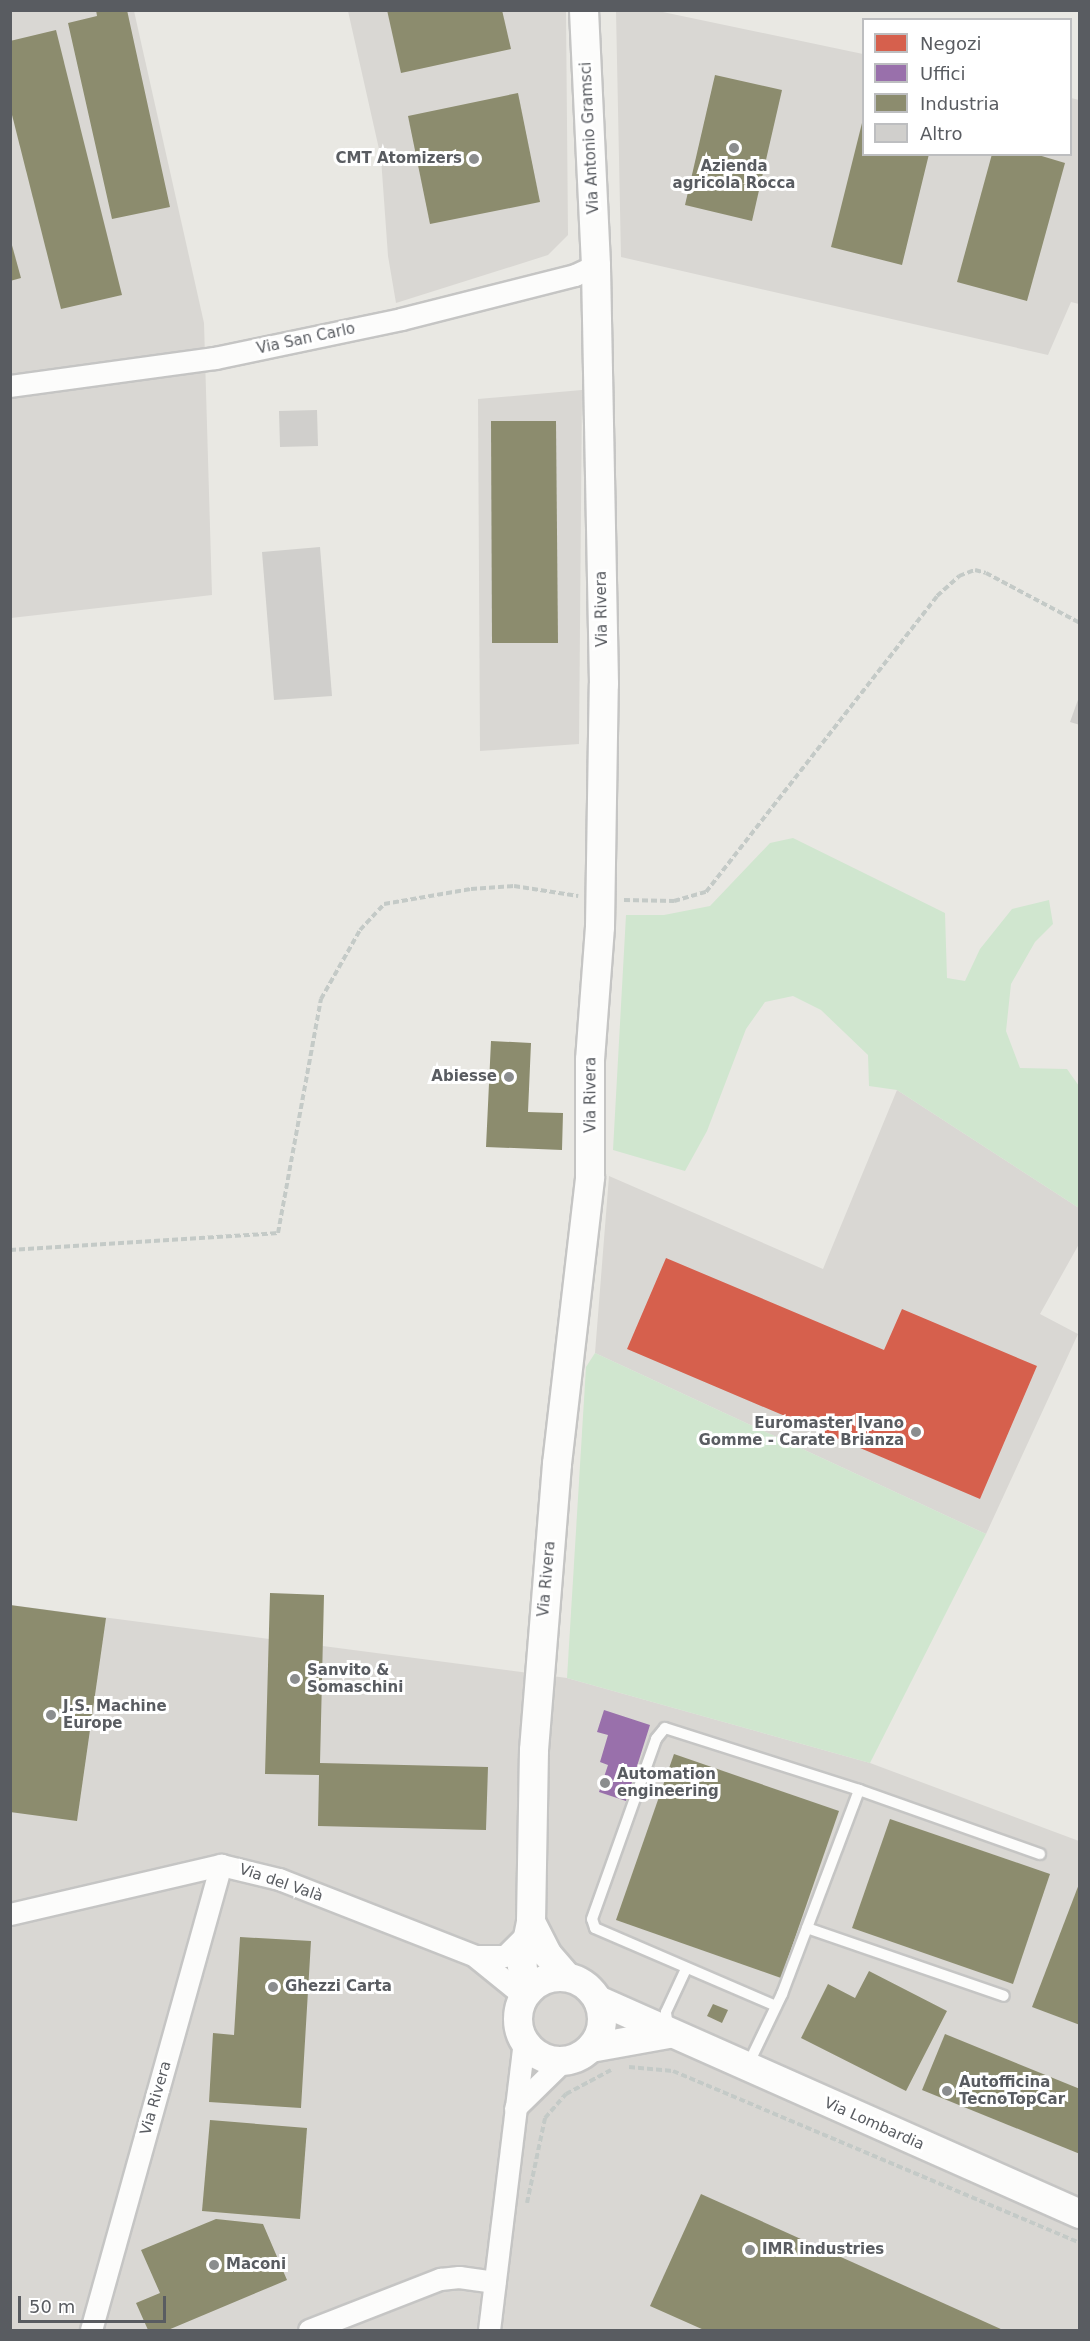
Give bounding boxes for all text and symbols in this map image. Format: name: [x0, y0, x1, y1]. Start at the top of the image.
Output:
legend: [862, 18, 1072, 156]
text: Negozi: [920, 33, 981, 54]
street label: Via Antonio Gramsci: [577, 61, 603, 215]
text: Uffici: [920, 63, 965, 84]
text: Industria: [920, 93, 999, 114]
text: Altro: [920, 123, 962, 144]
marker: Azienda agricola Rocca: [727, 141, 741, 155]
place label: CMT Atomizers: [336, 150, 462, 168]
marker: CMT Atomizers: [467, 152, 481, 166]
place label: Azienda agricola Rocca: [673, 157, 795, 192]
street label: Via San Carlo: [255, 320, 357, 358]
street label: Via Rivera: [592, 571, 612, 647]
street label: Via Rivera: [582, 1057, 600, 1133]
place label: Abiesse: [431, 1068, 497, 1086]
marker: Abiesse: [502, 1070, 516, 1084]
place label: Euromaster Ivano Gomme - Carate Brianza: [698, 1414, 904, 1449]
marker: Euromaster Ivano Gomme - Carate Brianza: [909, 1425, 923, 1439]
street label: Via Rivera: [535, 1540, 559, 1618]
place label: Sanvito & Somaschini: [307, 1661, 403, 1696]
marker: Sanvito & Somaschini: [288, 1672, 302, 1686]
place label: J.S. Machine Europe: [63, 1697, 167, 1732]
marker: J.S. Machine Europe: [44, 1708, 58, 1722]
place label: Automation engineering: [617, 1765, 719, 1800]
marker: Automation engineering: [598, 1776, 612, 1790]
street label: Via del Valà: [237, 1860, 325, 1906]
place label: Ghezzi Carta: [285, 1978, 392, 1996]
marker: Ghezzi Carta: [266, 1980, 280, 1994]
street label: Via Rivera: [137, 2059, 175, 2137]
place label: Autofficina TecnoTopCar: [959, 2073, 1065, 2108]
marker: Autofficina TecnoTopCar: [940, 2084, 954, 2098]
street label: Via Lombardia: [821, 2094, 927, 2154]
place label: IMR industries: [762, 2241, 884, 2259]
marker: IMR industries: [743, 2243, 757, 2257]
place label: Maconi: [226, 2256, 286, 2274]
marker: Maconi: [207, 2258, 221, 2272]
scale bar: [21, 2284, 170, 2322]
text: 50 m: [29, 2296, 75, 2317]

